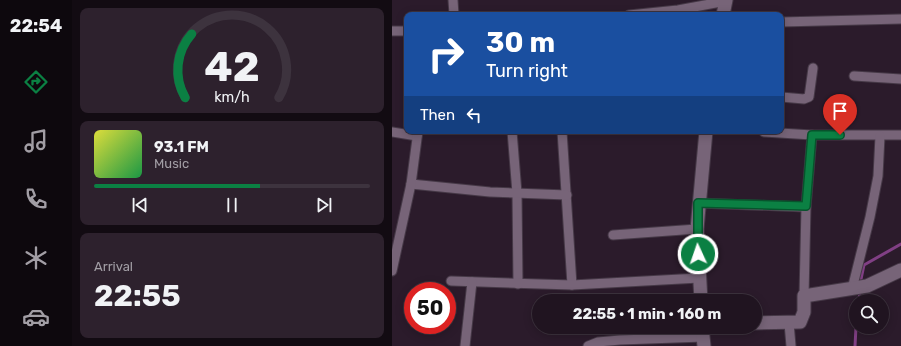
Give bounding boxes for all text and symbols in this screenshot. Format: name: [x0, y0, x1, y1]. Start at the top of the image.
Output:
text: 22:54: [10, 15, 62, 37]
text: 30 m: [486, 26, 555, 59]
icon: right: [420, 28, 472, 80]
text: 42: [204, 42, 260, 91]
text: Turn right: [486, 60, 568, 82]
icon: directions: [22, 68, 50, 96]
text: km/h: [214, 89, 250, 106]
pin: [823, 94, 857, 135]
icon: arrive: [829, 100, 851, 122]
icon: left: [463, 104, 485, 126]
text: Then: [420, 106, 455, 124]
icon: music: [22, 127, 50, 155]
text: 93.1 FM: [154, 138, 209, 156]
text: Music: [154, 156, 189, 171]
icon: phone: [22, 185, 50, 213]
icon: previous: [129, 194, 151, 216]
icon: pause: [221, 194, 243, 216]
icon: next: [313, 194, 335, 216]
position arrow: [677, 233, 719, 275]
icon: climate: [22, 244, 50, 272]
text: Arrival: [94, 259, 133, 274]
text: 22:55: [94, 278, 181, 314]
speed limit sign: 50: [404, 282, 456, 334]
map controls: [849, 294, 889, 334]
button: search: [849, 294, 889, 334]
icon: car: [22, 303, 50, 331]
text: 22:55 · 1 min · 160 m: [573, 305, 721, 323]

